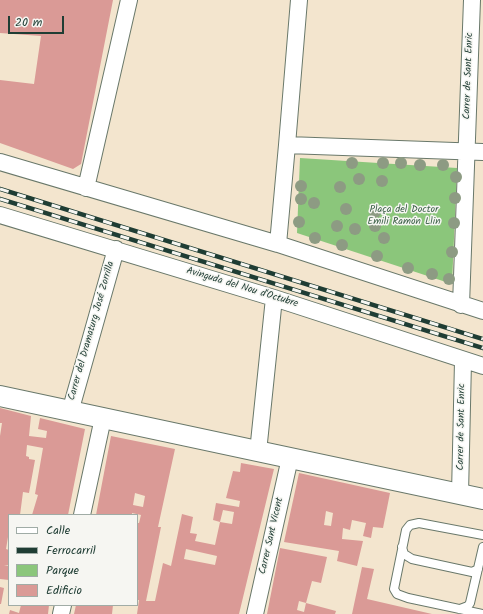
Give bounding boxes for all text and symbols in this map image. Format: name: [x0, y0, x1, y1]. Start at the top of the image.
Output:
scale bar: [10, 8, 66, 34]
text: 20 m: [15, 13, 42, 32]
street label: Carrer de Sant Enric: [461, 32, 477, 120]
park label: Plaça del Doctor Emili Ramón Llin: [368, 204, 440, 228]
street label: Carrer del Dramaturg José Zorrilla: [66, 260, 118, 402]
street label: Avinguda del Nou d'Octubre: [185, 265, 299, 311]
street label: Carrer de Sant Enric: [455, 383, 469, 471]
street label: Carrer Sant Vicent: [257, 497, 287, 575]
legend: [8, 514, 138, 606]
text: Calle: [46, 521, 70, 540]
text: Ferrocarril: [46, 541, 96, 560]
text: Parque: [46, 561, 79, 580]
text: Edificio: [46, 581, 82, 600]

